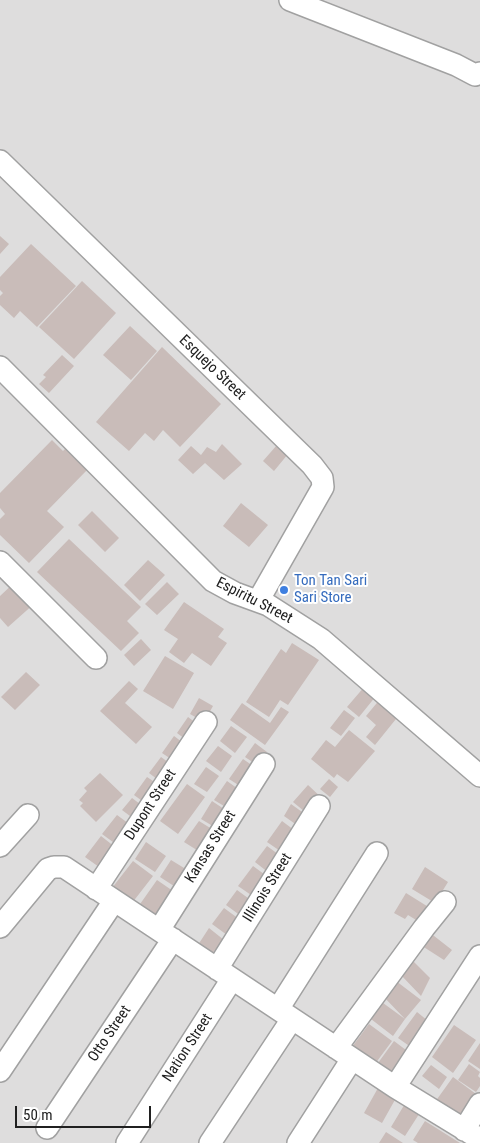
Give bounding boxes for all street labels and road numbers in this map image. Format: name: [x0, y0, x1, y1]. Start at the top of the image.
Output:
street label: Esquejo Street: [175, 332, 249, 404]
street label: Espiritu Street: [213, 574, 295, 628]
street label: Dupont Street: [121, 766, 181, 844]
street label: Kansas Street: [182, 807, 240, 887]
street label: Illinois Street: [240, 850, 296, 926]
street label: Otto Street: [85, 1002, 135, 1066]
street label: Nation Street: [159, 1010, 217, 1086]

